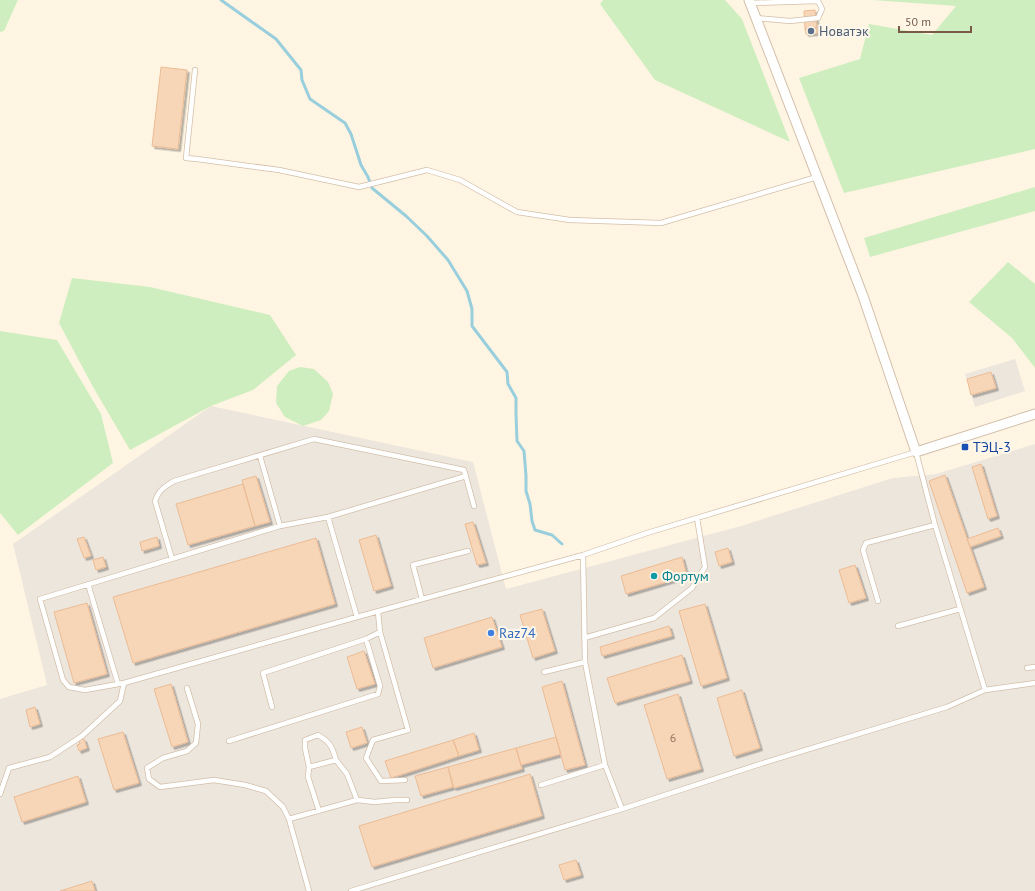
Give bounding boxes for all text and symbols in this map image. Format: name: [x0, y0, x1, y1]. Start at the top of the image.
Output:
scale bar: [899, 8, 971, 34]
text: 50 m: [905, 14, 931, 29]
place label: Новатэк: [819, 22, 869, 40]
marker: Новатэк: [806, 26, 816, 36]
place label: ТЭЦ-3: [973, 438, 1011, 456]
marker: ТЭЦ-3: [960, 442, 970, 452]
place label: Фортум: [662, 567, 709, 585]
marker: Фортум: [649, 571, 659, 581]
place label: Raz74: [499, 624, 536, 642]
marker: Raz74: [486, 628, 496, 638]
house number: 6: [670, 730, 676, 745]

